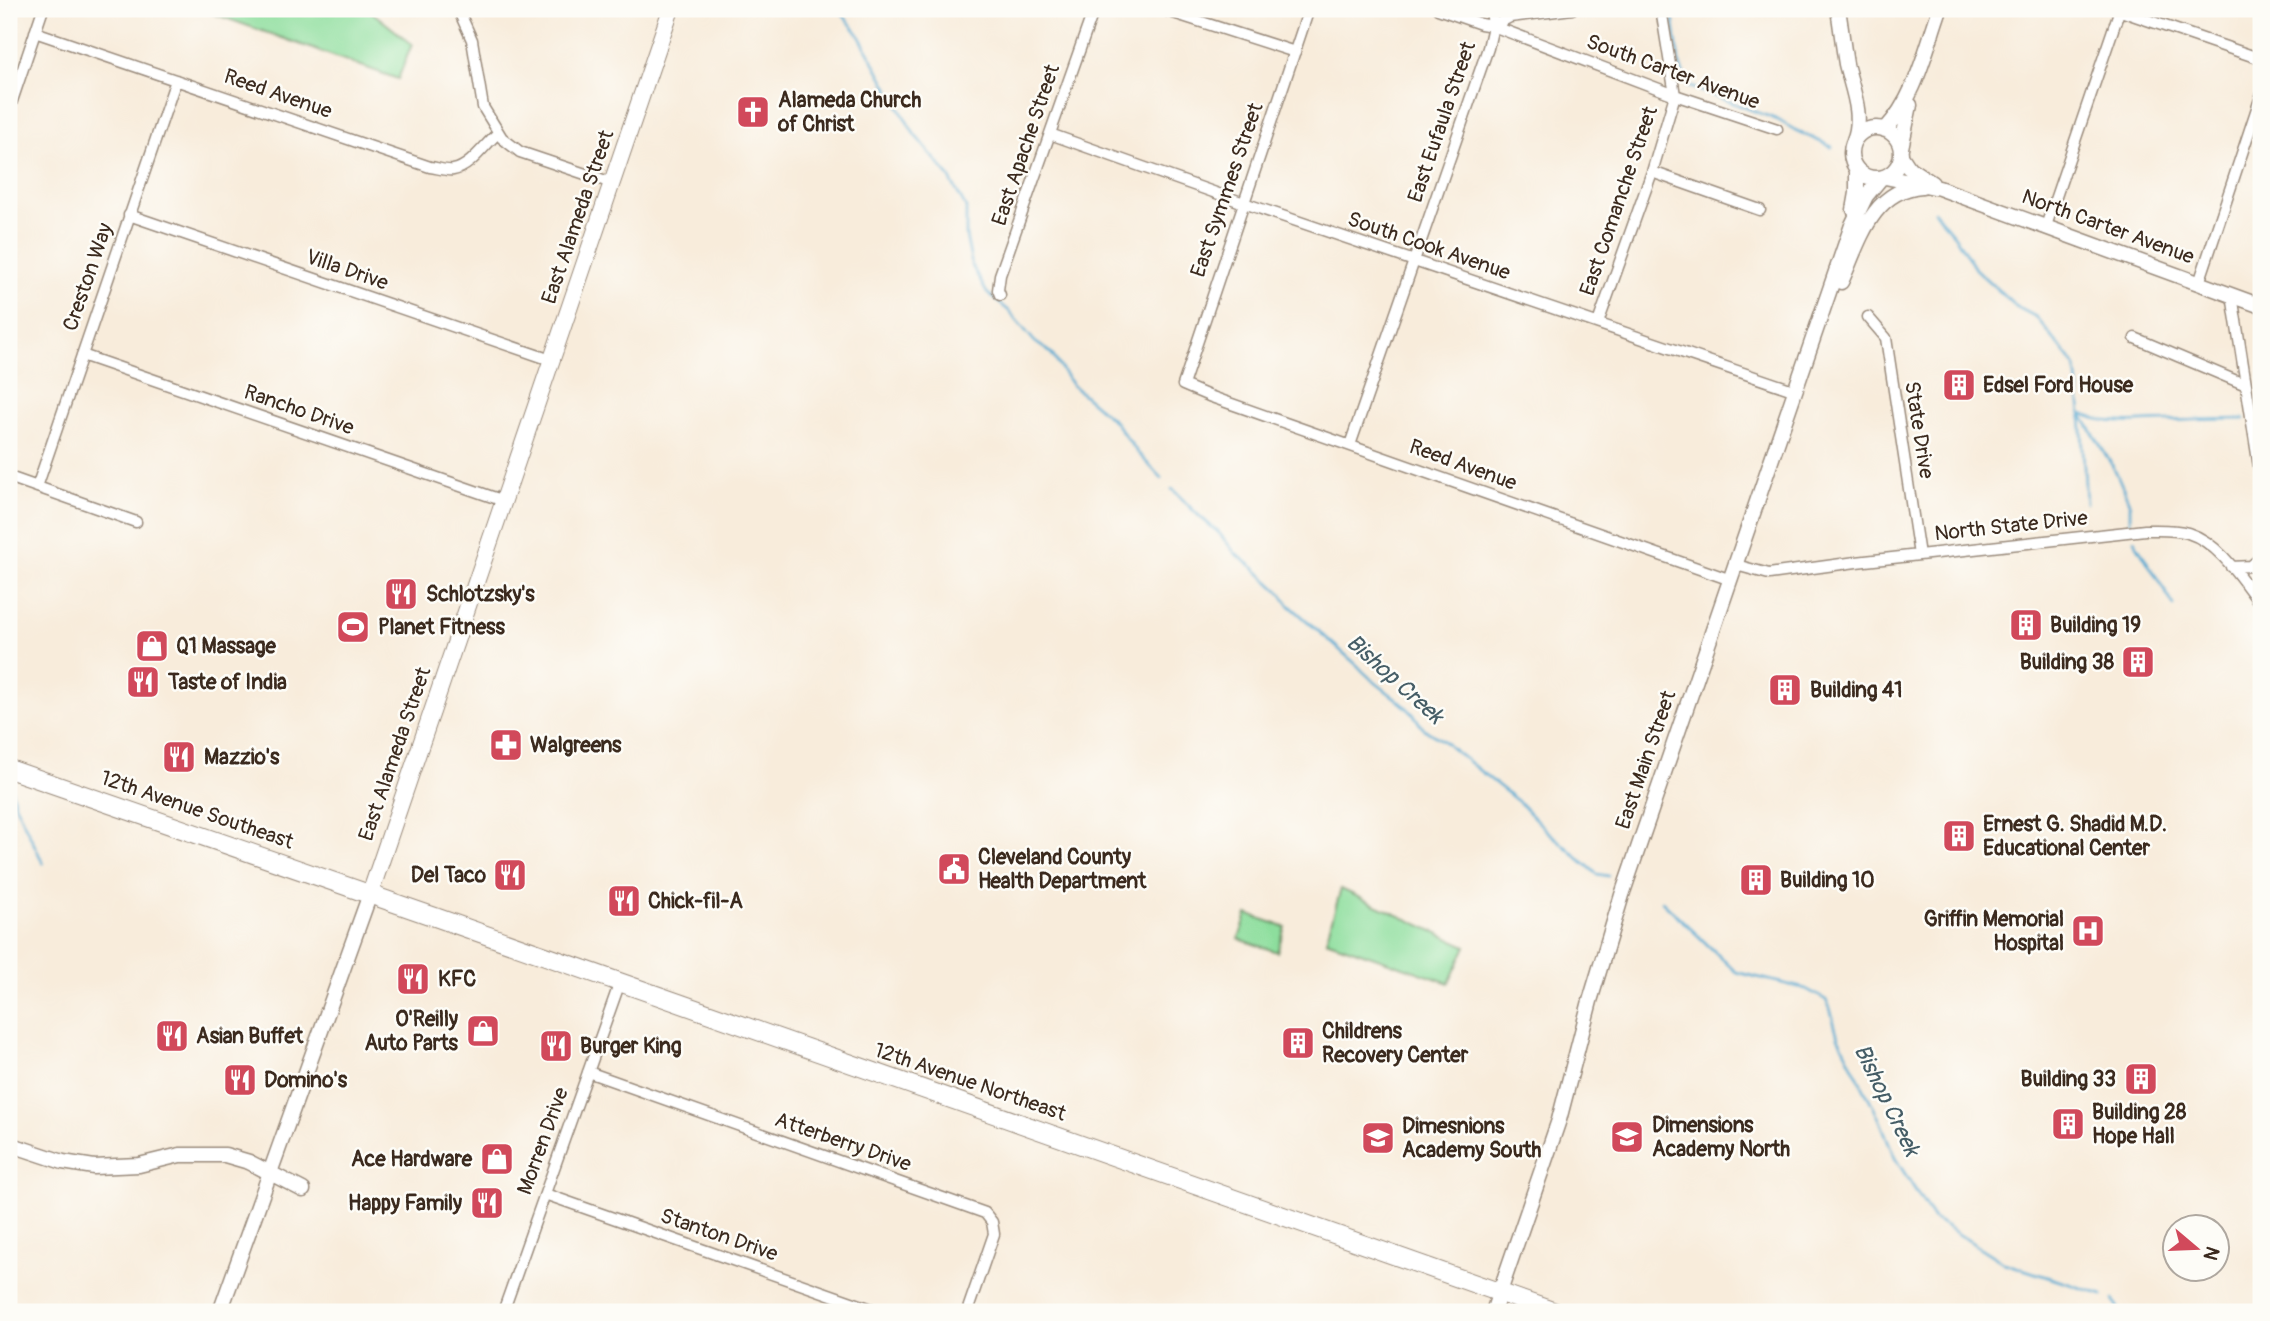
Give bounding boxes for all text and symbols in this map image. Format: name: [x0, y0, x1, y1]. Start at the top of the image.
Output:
street label: South Carter Avenue: [1583, 28, 1764, 116]
street label: East Eufaula Street: [1402, 37, 1482, 206]
street label: East Apache Street: [986, 60, 1066, 229]
street label: Reed Avenue: [221, 63, 336, 125]
place label: Alameda Church of Christ: [777, 87, 922, 138]
church icon: Alameda Church of Christ: [734, 93, 772, 131]
street label: East Symmes Street: [1184, 99, 1270, 281]
street label: East Comanche Street: [1574, 102, 1664, 299]
street label: East Alameda Street: [536, 126, 621, 307]
street label: North Carter Avenue: [2018, 183, 2198, 271]
street label: South Cook Avenue: [1344, 206, 1515, 287]
street label: Creston Way: [57, 219, 119, 335]
street label: Villa Drive: [302, 243, 392, 297]
building icon: Edsel Ford House: [1940, 366, 1978, 404]
place label: Edsel Ford House: [1983, 372, 2134, 399]
street label: Rancho Drive: [241, 379, 358, 442]
street label: State Drive: [1898, 379, 1940, 481]
street label: Reed Avenue: [1406, 433, 1521, 497]
street label: North State Drive: [1933, 504, 2090, 547]
restaurant icon: Schlotzsky's: [382, 575, 420, 613]
place label: Schlotzsky's: [426, 581, 535, 608]
building icon: Building 19: [2007, 606, 2045, 644]
sports icon: Planet Fitness: [334, 608, 372, 646]
place label: Building 19: [2050, 612, 2141, 639]
place label: Planet Fitness: [378, 614, 505, 641]
shop icon: Q1 Massage: [133, 627, 171, 665]
water label: Bishop Creek: [1340, 628, 1451, 732]
place label: Q1 Massage: [176, 633, 277, 660]
building icon: Building 38: [2119, 643, 2157, 681]
place label: Building 38: [2020, 649, 2114, 676]
restaurant icon: Taste of India: [124, 663, 162, 701]
street label: East Alameda Street: [353, 663, 438, 844]
place label: Taste of India: [167, 669, 287, 696]
building icon: Building 41: [1766, 671, 1804, 709]
place label: Building 41: [1810, 677, 1902, 704]
street label: East Main Street: [1610, 687, 1683, 833]
pharmacy icon: Walgreens: [487, 726, 525, 764]
place label: Walgreens: [530, 732, 622, 759]
restaurant icon: Mazzio's: [160, 738, 198, 776]
place label: Mazzio's: [204, 744, 280, 771]
street label: 12th Avenue Southeast: [97, 764, 298, 856]
place label: Ernest G. Shadid M.D. Educational Center: [1983, 811, 2167, 862]
building icon: Ernest G. Shadid M.D. Educational Center: [1940, 817, 1978, 855]
place label: Cleveland County Health Department: [978, 844, 1147, 895]
public building icon: Cleveland County Health Department: [935, 850, 973, 888]
restaurant icon: Del Taco: [491, 856, 529, 894]
building icon: Building 10: [1737, 861, 1775, 899]
place label: Del Taco: [411, 862, 487, 889]
place label: Building 10: [1780, 867, 1875, 894]
restaurant icon: Chick-fil-A: [605, 882, 643, 920]
place label: Chick-fil-A: [648, 888, 743, 915]
place label: Griffin Memorial Hospital: [1924, 906, 2064, 957]
hospital icon: Griffin Memorial Hospital: [2069, 912, 2107, 950]
restaurant icon: KFC: [394, 960, 432, 998]
place label: KFC: [438, 966, 476, 993]
place label: O'Reilly Auto Parts: [364, 1006, 459, 1057]
shop icon: O'Reilly Auto Parts: [464, 1012, 502, 1050]
restaurant icon: Asian Buffet: [153, 1017, 191, 1055]
place label: Childrens Recovery Center: [1322, 1018, 1469, 1069]
place label: Asian Buffet: [196, 1023, 304, 1050]
building icon: Childrens Recovery Center: [1279, 1024, 1317, 1062]
restaurant icon: Burger King: [537, 1027, 575, 1065]
place label: Burger King: [580, 1033, 682, 1060]
street label: 12th Avenue Northeast: [870, 1036, 1070, 1128]
water label: Bishop Creek: [1847, 1039, 1928, 1163]
building icon: Building 33: [2122, 1060, 2160, 1098]
restaurant icon: Domino's: [221, 1061, 259, 1099]
place label: Building 33: [2021, 1066, 2116, 1093]
place label: Domino's: [264, 1067, 348, 1094]
street label: Morren Drive: [511, 1083, 575, 1198]
place label: Building 28 Hope Hall: [2092, 1099, 2187, 1150]
building icon: Building 28 Hope Hall: [2049, 1105, 2087, 1143]
street label: Atterberry Drive: [771, 1106, 915, 1178]
place label: Dimensions Academy North: [1652, 1112, 1790, 1163]
place label: Dimesnions Academy South: [1402, 1113, 1541, 1164]
school or university icon: Dimensions Academy North: [1608, 1118, 1646, 1156]
school or university icon: Dimesnions Academy South: [1359, 1119, 1397, 1157]
shop icon: Ace Hardware: [478, 1140, 516, 1178]
place label: Ace Hardware: [351, 1146, 473, 1173]
restaurant icon: Happy Family: [468, 1184, 506, 1222]
place label: Happy Family: [348, 1190, 462, 1217]
street label: Stanton Drive: [657, 1202, 782, 1268]
north arrow: [2162, 1212, 2232, 1282]
text: N: [2198, 1243, 2225, 1263]

